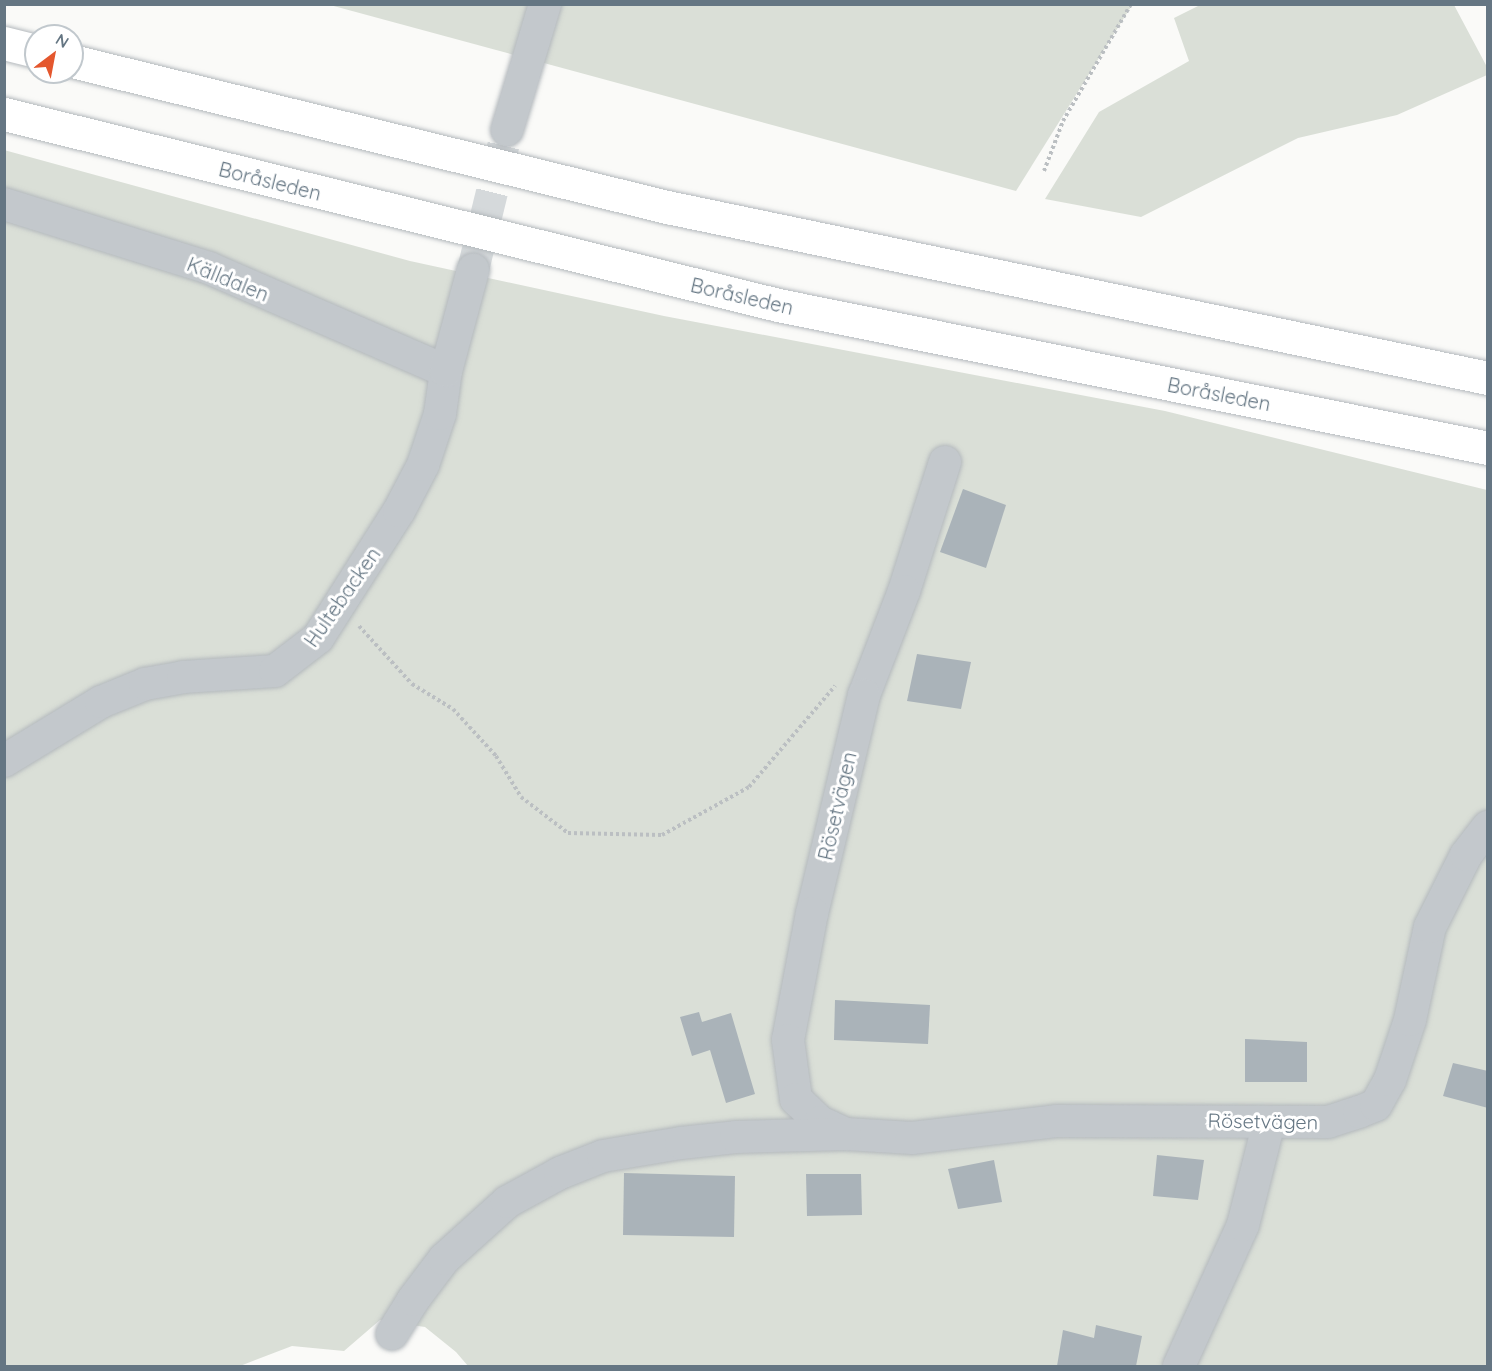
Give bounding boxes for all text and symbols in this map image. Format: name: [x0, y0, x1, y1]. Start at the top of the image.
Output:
north arrow: [24, 24, 84, 84]
text: N: [52, 29, 73, 52]
street label: Boråsleden: [216, 157, 324, 205]
street label: Källdalen: [184, 252, 272, 306]
street label: Boråsleden: [688, 273, 796, 319]
street label: Boråsleden: [1165, 372, 1273, 416]
street label: Hultebacken: [299, 543, 385, 651]
street label: Rösetvägen: [813, 749, 861, 863]
street label: Rösetvägen: [1208, 1108, 1318, 1134]

